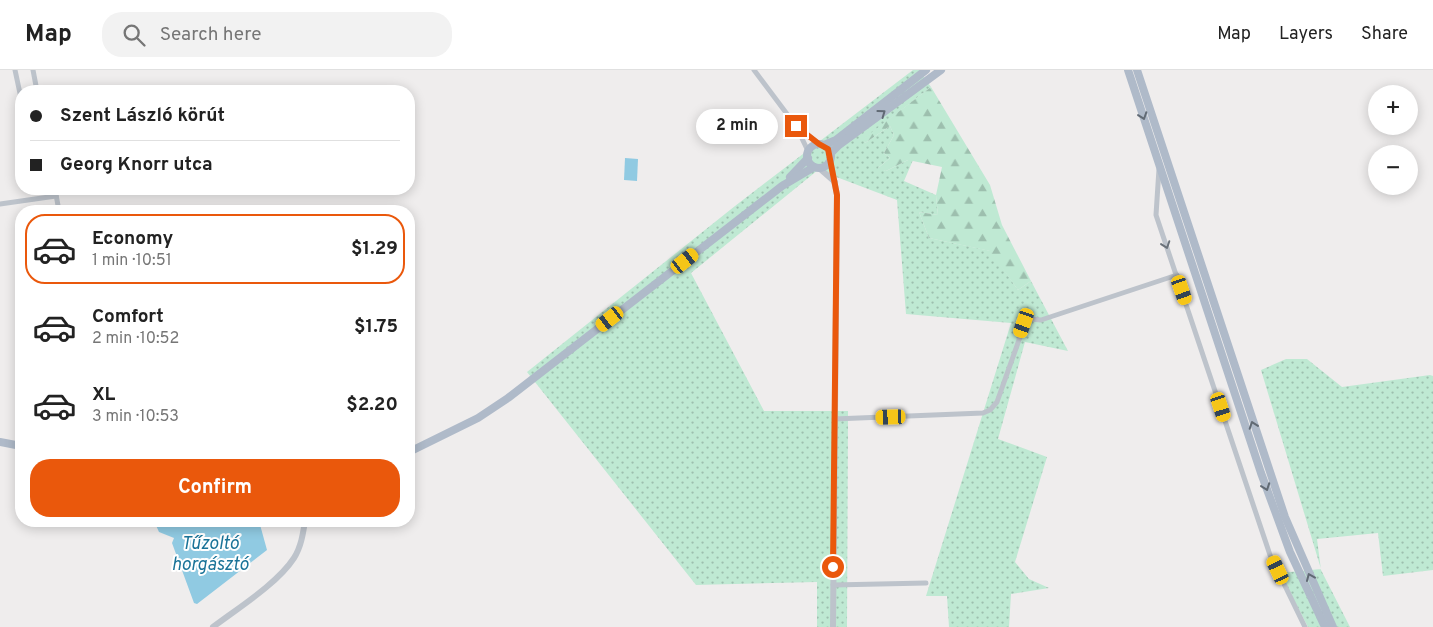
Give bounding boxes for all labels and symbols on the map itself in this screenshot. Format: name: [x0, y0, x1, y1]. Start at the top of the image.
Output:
callout: 2 min: [696, 108, 778, 144]
one-way arrow: [876, 110, 886, 119]
one-way arrow: [1138, 111, 1148, 120]
route end: [785, 115, 807, 137]
one-way arrow: [1161, 240, 1171, 248]
car: [668, 246, 701, 276]
car: [1170, 273, 1193, 307]
car: [593, 304, 626, 334]
car: [1012, 306, 1035, 340]
car: [1209, 390, 1232, 424]
car: [875, 409, 906, 425]
one-way arrow: [1249, 421, 1259, 430]
one-way arrow: [1260, 482, 1270, 490]
water label: Tűzoltó horgásztó: [171, 533, 250, 577]
car: [1264, 553, 1291, 587]
route start: [822, 556, 844, 578]
one-way arrow: [1305, 573, 1316, 582]

